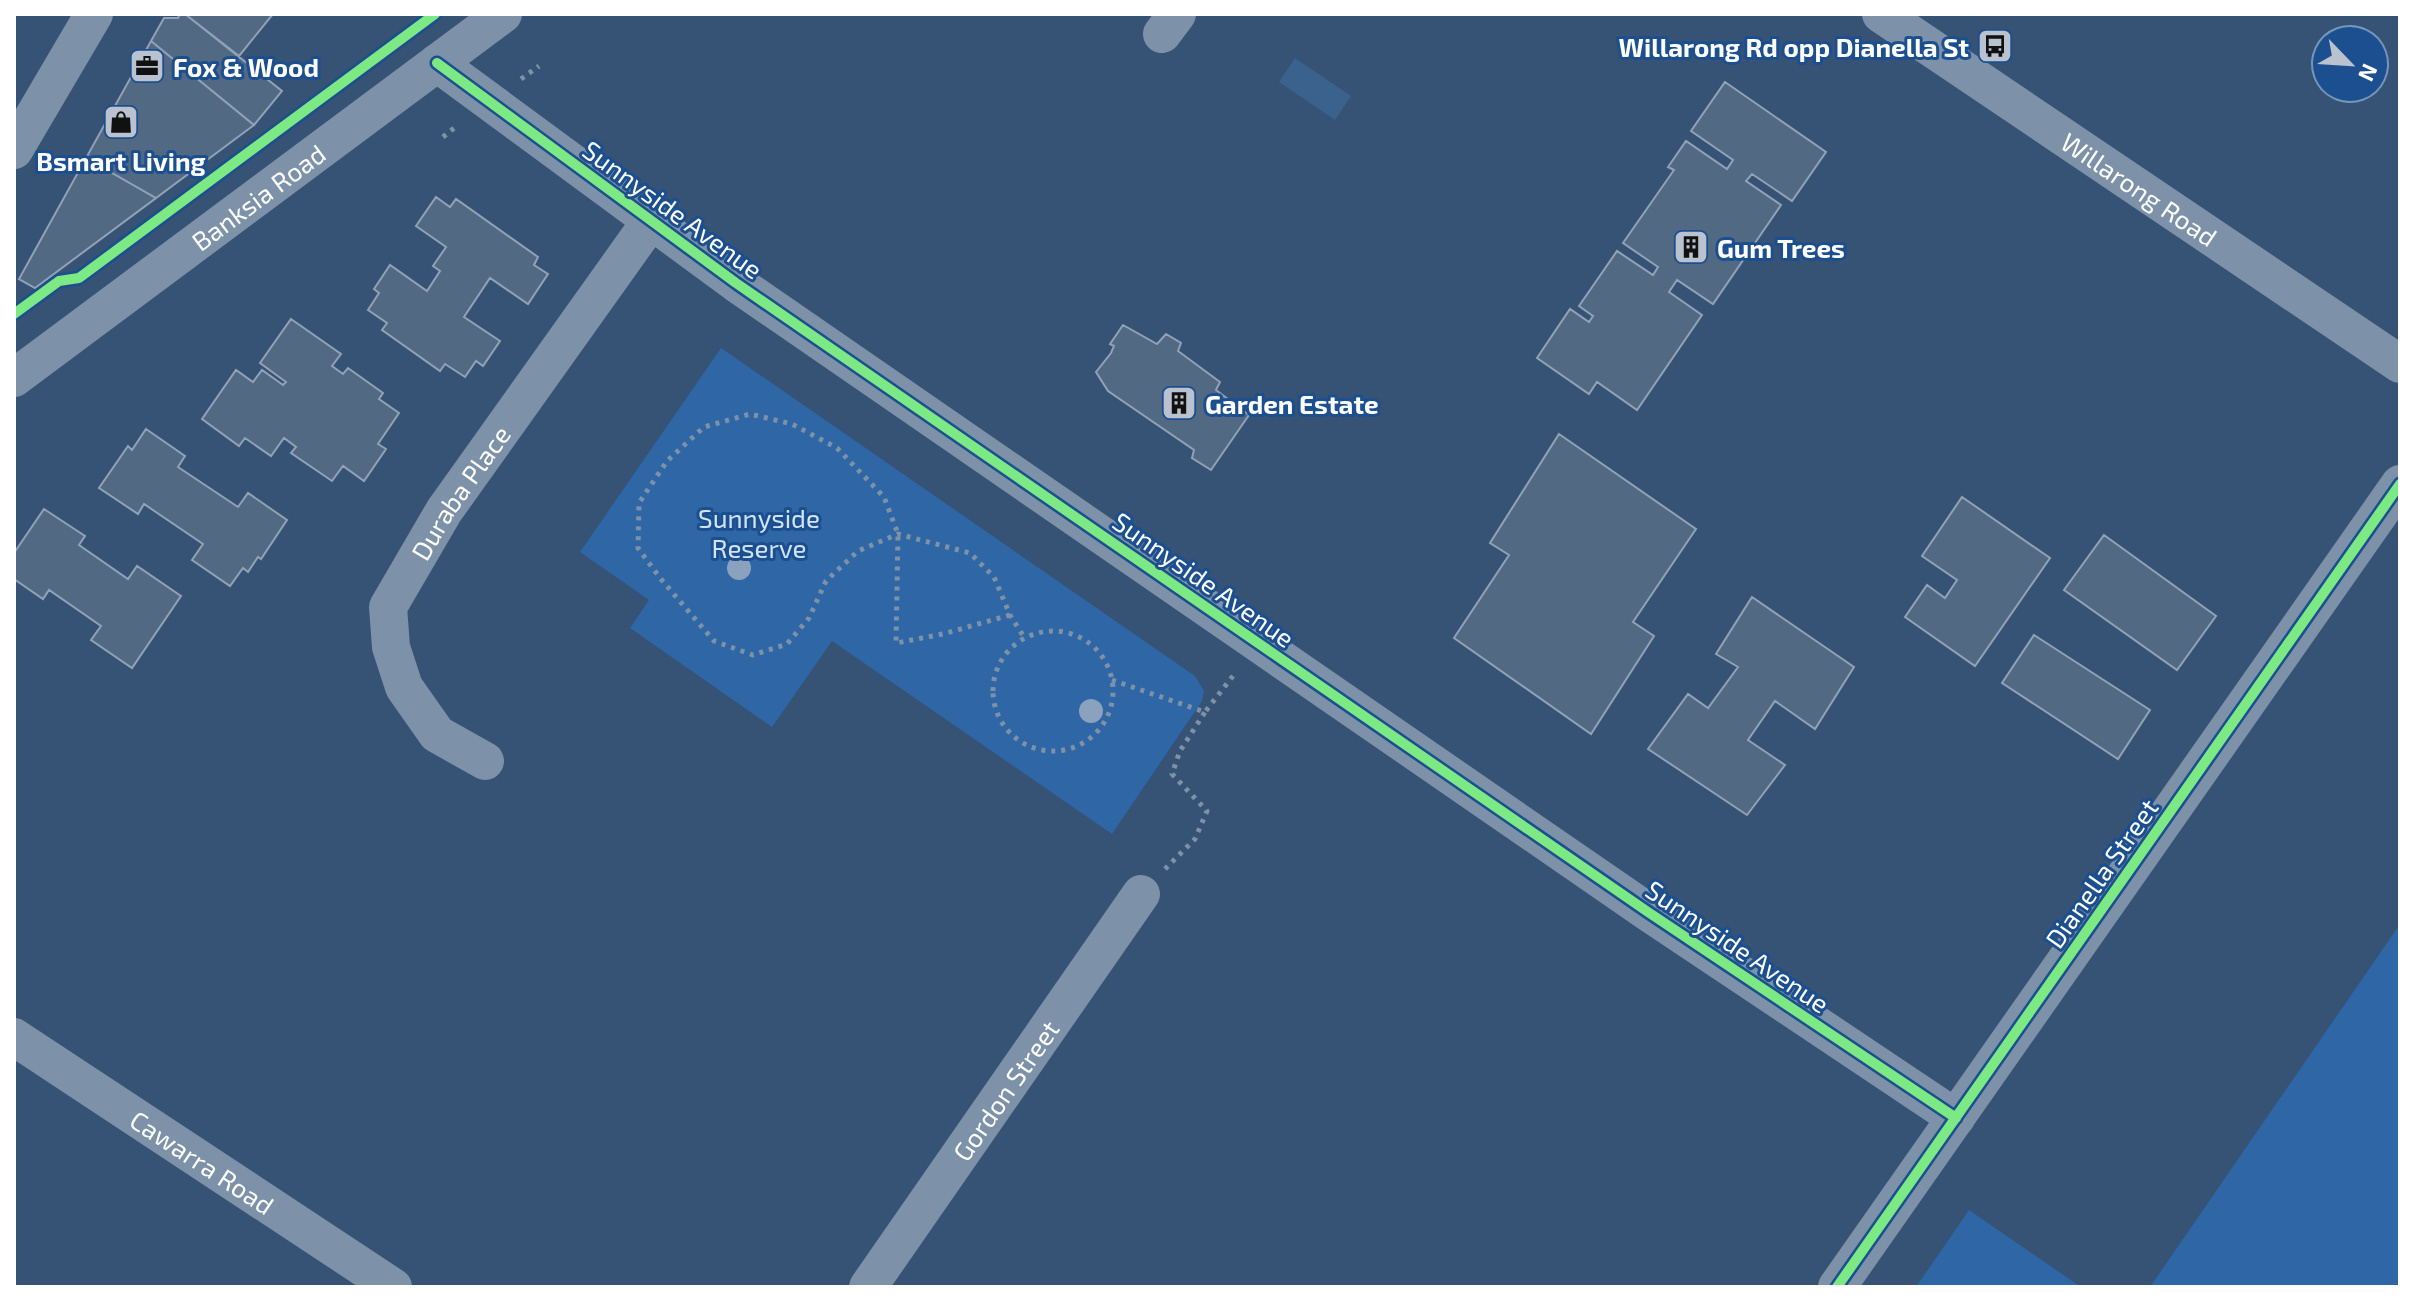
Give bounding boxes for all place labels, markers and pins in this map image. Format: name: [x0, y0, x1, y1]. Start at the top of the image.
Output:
bus stop icon: Willarong Rd opp Dianella St: [1976, 27, 2014, 65]
place label: Willarong Rd opp Dianella St: [1619, 31, 1969, 62]
office icon: Fox & Wood: [128, 47, 166, 85]
place label: Fox & Wood: [173, 51, 319, 82]
shop icon: Bsmart Living: [102, 103, 140, 141]
place label: Bsmart Living: [36, 145, 206, 176]
building icon: Gum Trees: [1672, 228, 1710, 266]
place label: Gum Trees: [1717, 232, 1845, 263]
building icon: Garden Estate: [1160, 384, 1198, 422]
place label: Garden Estate: [1205, 388, 1379, 419]

